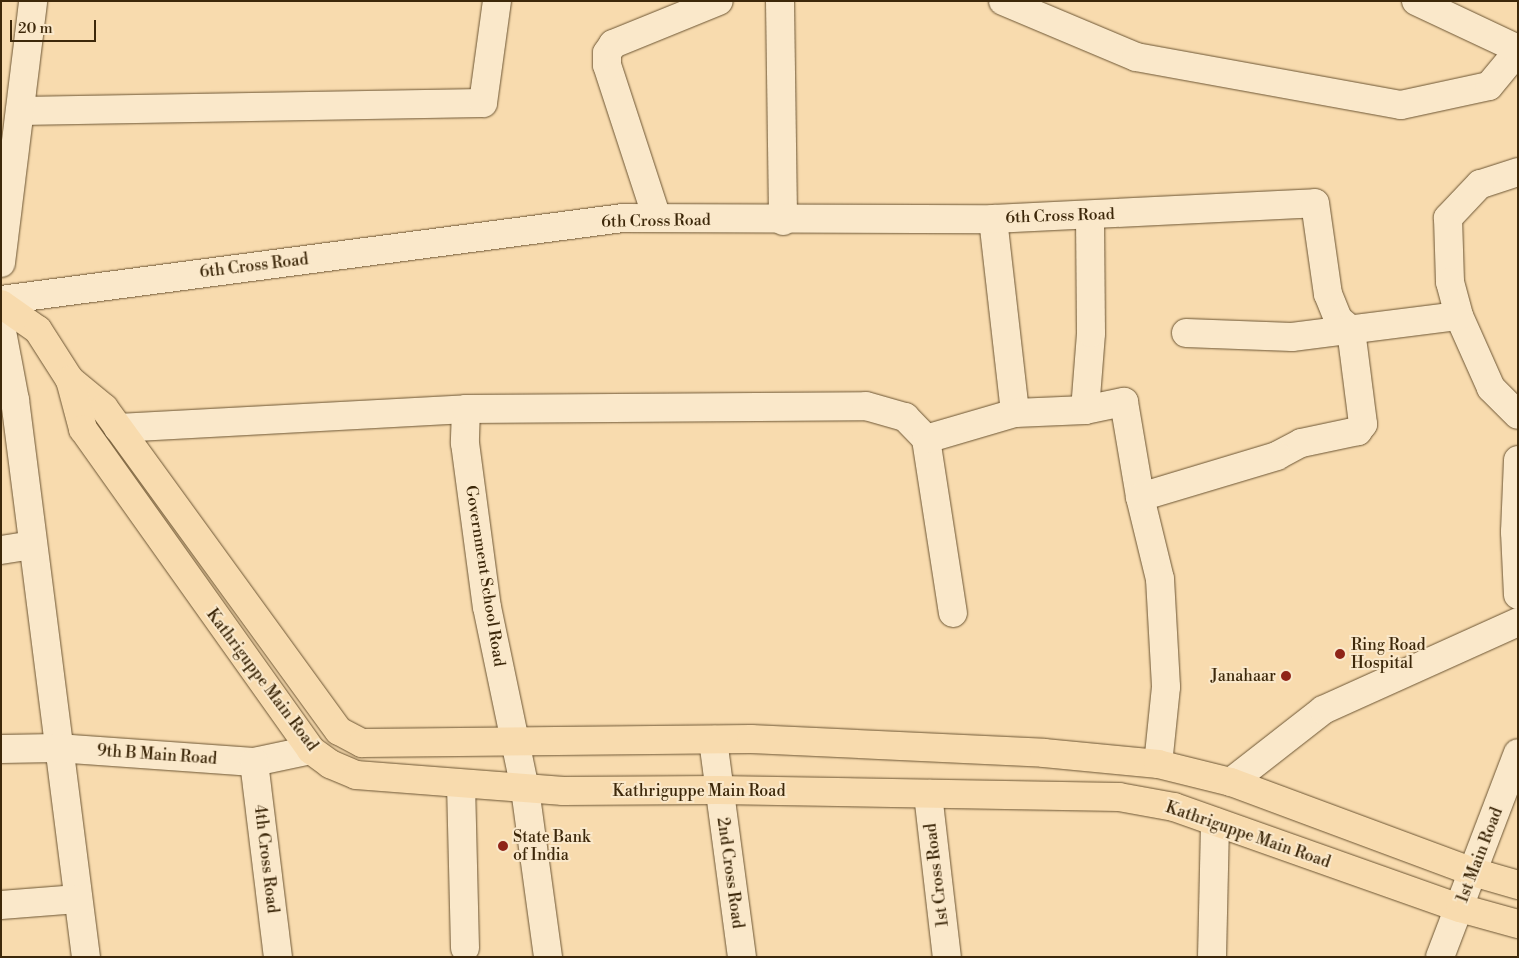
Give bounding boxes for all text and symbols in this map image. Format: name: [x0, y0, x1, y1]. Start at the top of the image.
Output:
scale bar: [12, 10, 99, 42]
text: 20 m: [18, 19, 53, 38]
street label: 6th Cross Road: [1005, 204, 1115, 228]
street label: 6th Cross Road: [601, 210, 711, 232]
street label: 6th Cross Road: [198, 250, 310, 282]
street label: Government School Road: [461, 484, 509, 668]
street label: Kathriguppe Main Road: [202, 605, 322, 755]
place label: Ring Road Hospital: [1351, 635, 1426, 673]
marker: Ring Road Hospital: [1333, 647, 1347, 661]
place label: Janahaar: [1211, 666, 1276, 686]
marker: Janahaar: [1280, 670, 1292, 682]
street label: 9th B Main Road: [96, 741, 218, 769]
street label: Kathriguppe Main Road: [612, 781, 786, 801]
street label: Kathriguppe Main Road: [1163, 798, 1333, 872]
street label: 4th Cross Road: [250, 804, 282, 914]
street label: 1st Main Road: [1453, 805, 1507, 905]
street label: 2nd Cross Road: [713, 816, 747, 930]
street label: 1st Cross Road: [921, 822, 953, 928]
place label: State Bank of India: [513, 827, 590, 865]
marker: State Bank of India: [497, 840, 509, 852]

